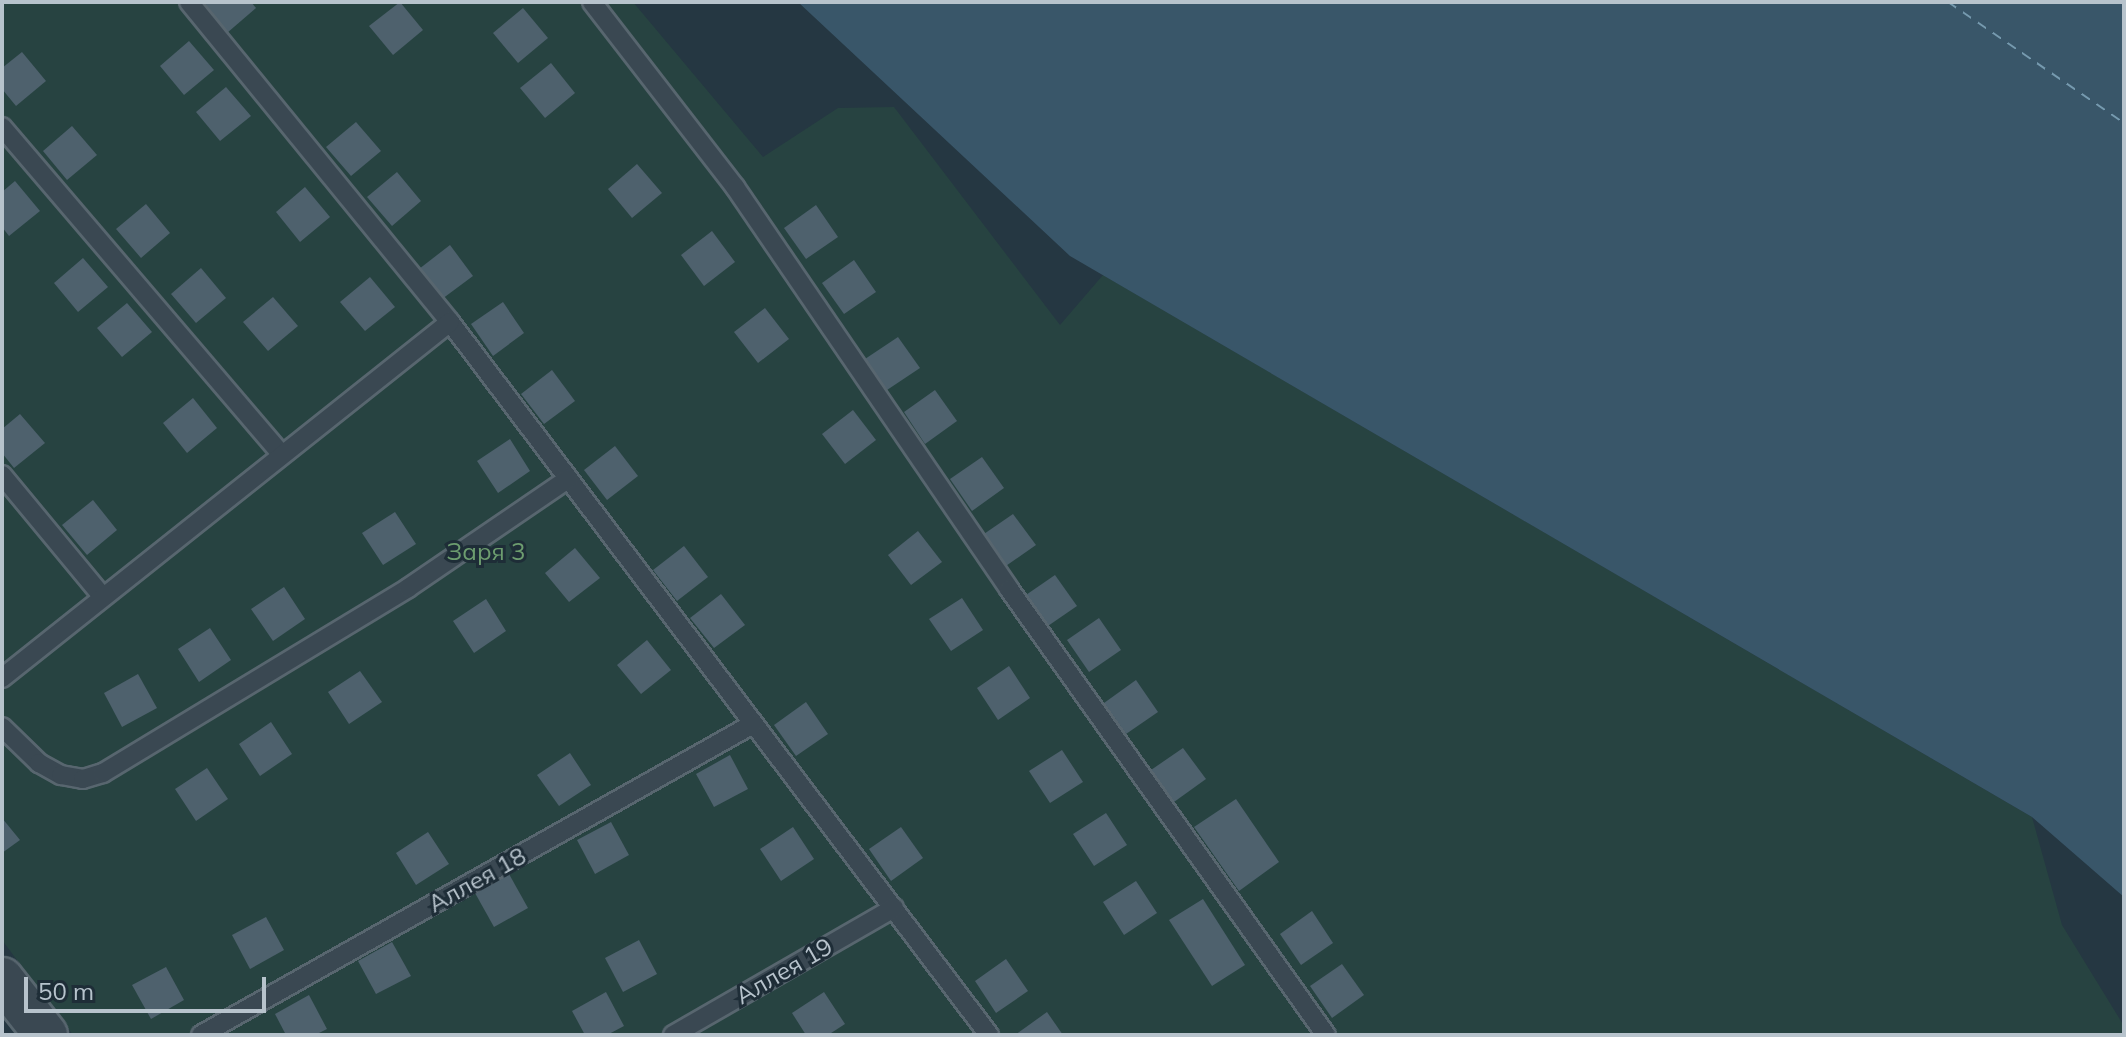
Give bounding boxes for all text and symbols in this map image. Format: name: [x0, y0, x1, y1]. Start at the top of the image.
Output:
park label: Заря 3: [447, 538, 525, 566]
street label: Аллея 18: [423, 841, 531, 919]
street label: Аллея 19: [730, 932, 838, 1010]
scale bar: [28, 961, 270, 1011]
text: 50 m: [38, 976, 94, 1006]

